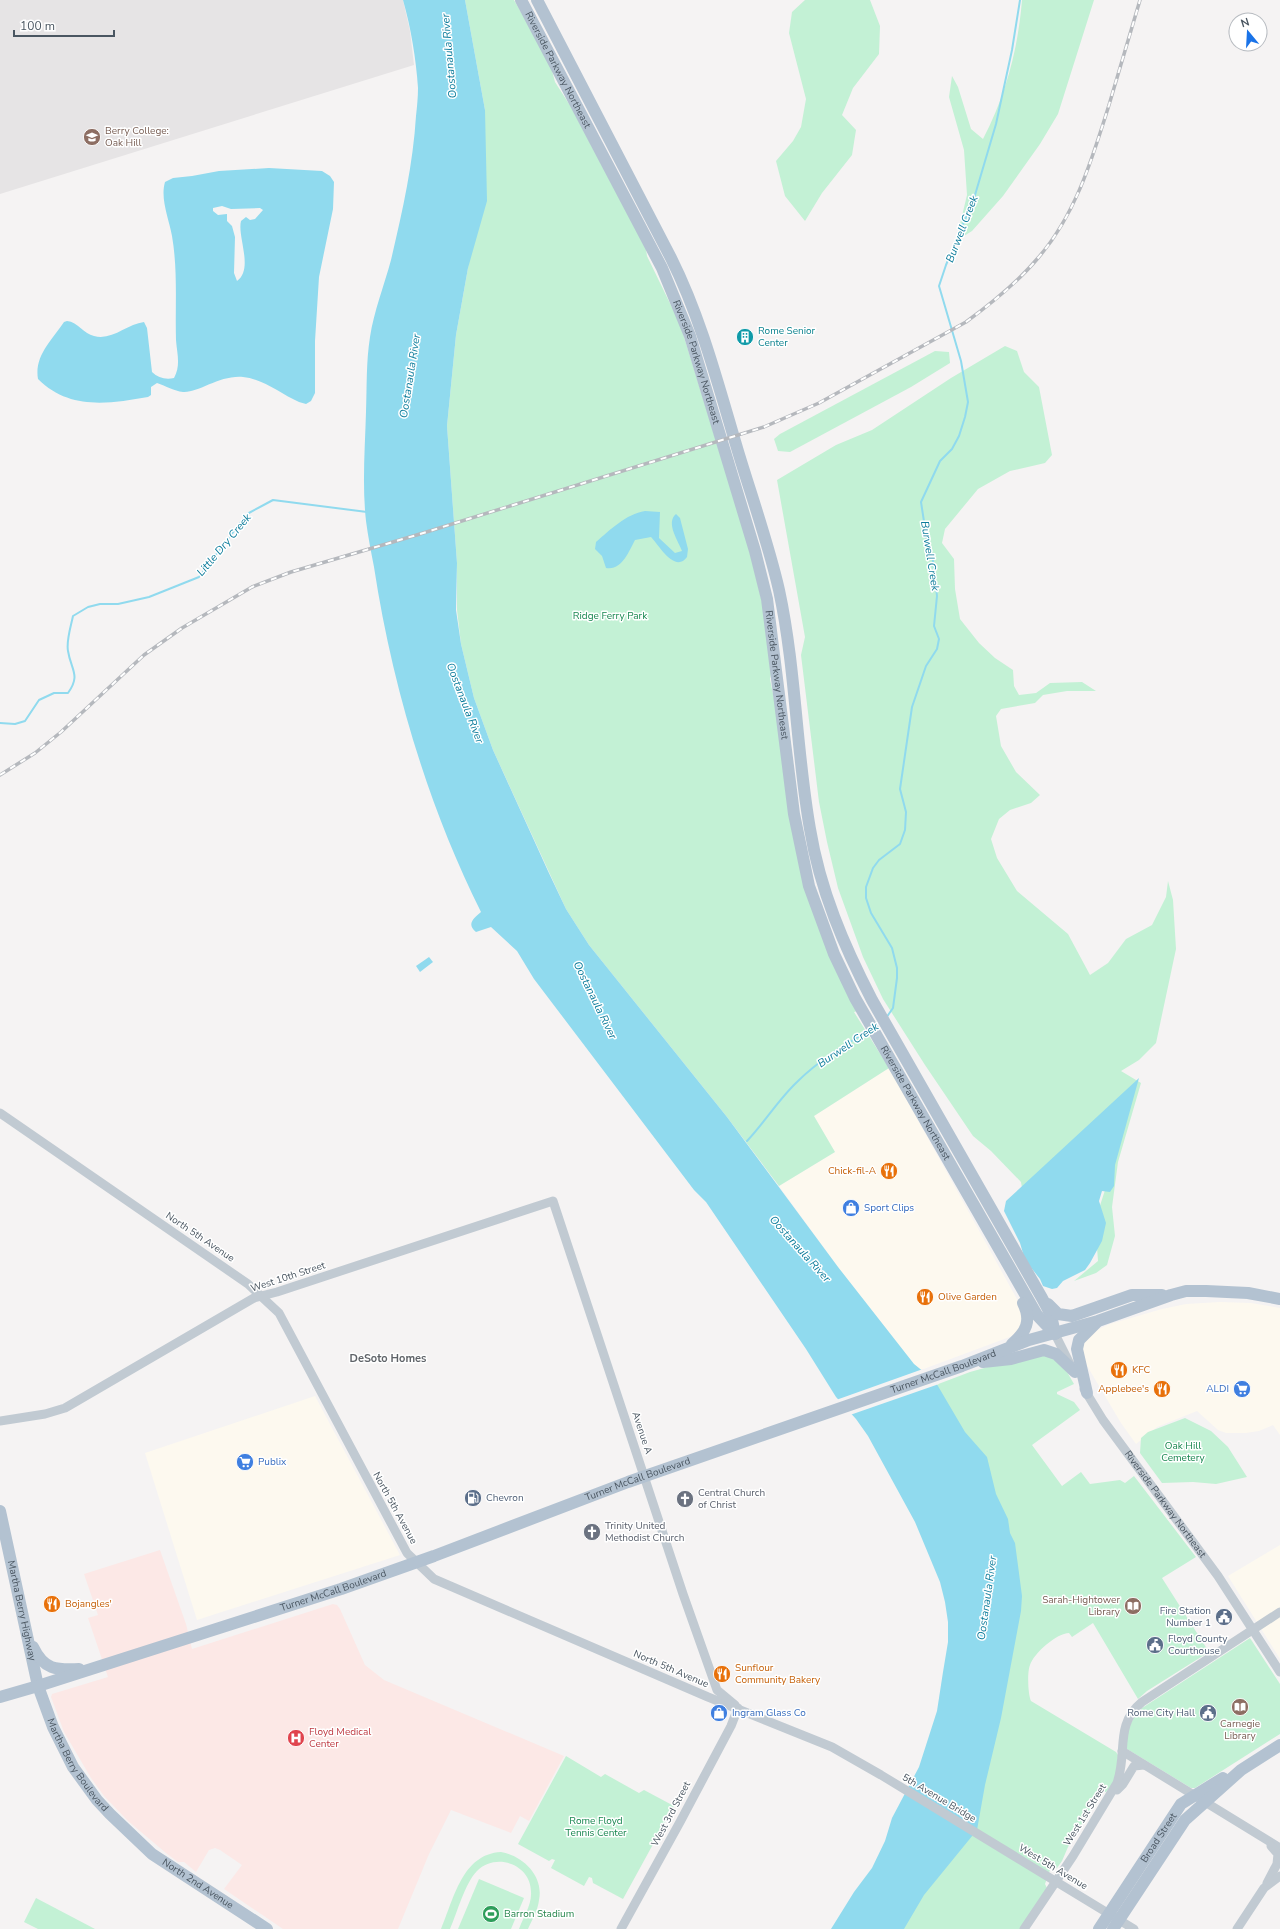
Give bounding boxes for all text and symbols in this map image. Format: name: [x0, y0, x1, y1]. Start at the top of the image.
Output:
street label: Riverside Parkway Northeast: [521, 9, 594, 131]
scale bar: [14, 12, 114, 38]
water label: Oostanaula River: [438, 12, 460, 99]
north arrow: [1228, 12, 1268, 52]
text: N: [1239, 15, 1251, 31]
text: 100 m: [20, 18, 55, 34]
place label: Berry College: Oak Hill: [105, 124, 169, 150]
school or university icon: Berry College: Oak Hill: [82, 127, 102, 147]
water label: Burwell Creek: [942, 193, 982, 265]
street label: Riverside Parkway Northeast: [669, 298, 723, 426]
place label: Rome Senior Center: [758, 324, 816, 350]
building icon: Rome Senior Center: [735, 327, 755, 347]
water label: Oostanaula River: [396, 332, 424, 419]
water label: Little Dry Creek: [193, 510, 255, 579]
water label: Burwell Creek: [917, 520, 943, 593]
park label: Ridge Ferry Park: [573, 609, 648, 623]
street label: Riverside Parkway Northeast: [761, 610, 792, 741]
water label: Oostanaula River: [443, 661, 488, 746]
water label: Oostanaula River: [570, 959, 621, 1042]
water label: Burwell Creek: [814, 1019, 882, 1071]
street label: Riverside Parkway Northeast: [877, 1043, 954, 1163]
restaurant icon: Chick-fil-A: [879, 1161, 899, 1181]
place label: Chick-fil-A: [828, 1164, 877, 1178]
shop icon: Sport Clips: [841, 1198, 861, 1218]
place label: Sport Clips: [864, 1201, 914, 1215]
street label: North 5th Avenue: [163, 1209, 237, 1265]
water label: Oostanaula River: [766, 1212, 835, 1286]
street label: West 10th Street: [249, 1258, 328, 1296]
restaurant icon: Olive Garden: [915, 1287, 935, 1307]
place label: Olive Garden: [938, 1290, 997, 1304]
street label: Turner McCall Boulevard: [889, 1346, 998, 1397]
district label: DeSoto Homes: [350, 1351, 426, 1366]
restaurant icon: KFC: [1109, 1360, 1129, 1380]
place label: KFC: [1132, 1363, 1151, 1377]
restaurant icon: Applebee's: [1152, 1379, 1172, 1399]
supermarket icon: ALDI: [1232, 1379, 1252, 1399]
place label: Applebee's: [1098, 1382, 1149, 1396]
place label: ALDI: [1206, 1382, 1229, 1396]
street label: Avenue A: [629, 1410, 656, 1457]
park label: Oak Hill Cemetery: [1161, 1439, 1206, 1465]
street label: Riverside Parkway Northeast: [1121, 1448, 1210, 1561]
supermarket icon: Publix: [235, 1452, 255, 1472]
street label: Turner McCall Boulevard: [583, 1454, 692, 1505]
place label: Publix: [258, 1455, 287, 1469]
street label: North 5th Avenue: [369, 1469, 421, 1547]
place label: Central Church of Christ: [698, 1486, 765, 1512]
fuel station icon: Chevron: [463, 1488, 483, 1508]
church icon: Central Church of Christ: [675, 1489, 695, 1509]
place label: Chevron: [486, 1491, 524, 1505]
place label: Trinity United Methodist Church: [605, 1519, 684, 1545]
church icon: Trinity United Methodist Church: [582, 1522, 602, 1542]
water label: Oostanaula River: [974, 1554, 1000, 1641]
street label: Martha Berry Highway: [4, 1559, 40, 1663]
street label: Turner McCall Boulevard: [279, 1566, 389, 1615]
place label: Sarah-Hightower Library: [1042, 1593, 1121, 1619]
restaurant icon: Bojangles': [42, 1594, 62, 1614]
library icon: Sarah-Hightower Library: [1123, 1596, 1143, 1616]
place label: Bojangles': [65, 1597, 112, 1611]
place label: Fire Station Number 1: [1160, 1604, 1211, 1630]
public building icon: Fire Station Number 1: [1214, 1607, 1234, 1627]
place label: Floyd County Courthouse: [1168, 1632, 1228, 1658]
public building icon: Floyd County Courthouse: [1145, 1635, 1165, 1655]
street label: North 5th Avenue: [631, 1647, 711, 1691]
place label: Sunflour Community Bakery: [735, 1661, 821, 1687]
restaurant icon: Sunflour Community Bakery: [712, 1664, 732, 1684]
library icon: Carnegie Library: [1230, 1697, 1250, 1717]
shop icon: Ingram Glass Co: [709, 1703, 729, 1723]
public building icon: Rome City Hall: [1198, 1703, 1218, 1723]
place label: Ingram Glass Co: [732, 1706, 806, 1720]
place label: Rome City Hall: [1127, 1706, 1195, 1720]
street label: Martha Berry Boulevard: [43, 1716, 112, 1815]
place label: Carnegie Library: [1220, 1717, 1260, 1743]
place label: Floyd Medical Center: [309, 1725, 371, 1751]
hospital icon: Floyd Medical Center: [286, 1728, 306, 1748]
street label: 5th Avenue Bridge: [899, 1770, 979, 1826]
street label: West 3rd Street: [648, 1779, 694, 1849]
street label: West 1st Street: [1060, 1781, 1110, 1849]
street label: Broad Street: [1137, 1810, 1181, 1865]
park label: Rome Floyd Tennis Center: [565, 1814, 627, 1840]
street label: West 5th Avenue: [1016, 1841, 1090, 1893]
street label: North 2nd Avenue: [159, 1855, 236, 1912]
sports icon: Barron Stadium: [481, 1904, 501, 1924]
place label: Barron Stadium: [504, 1907, 574, 1921]

